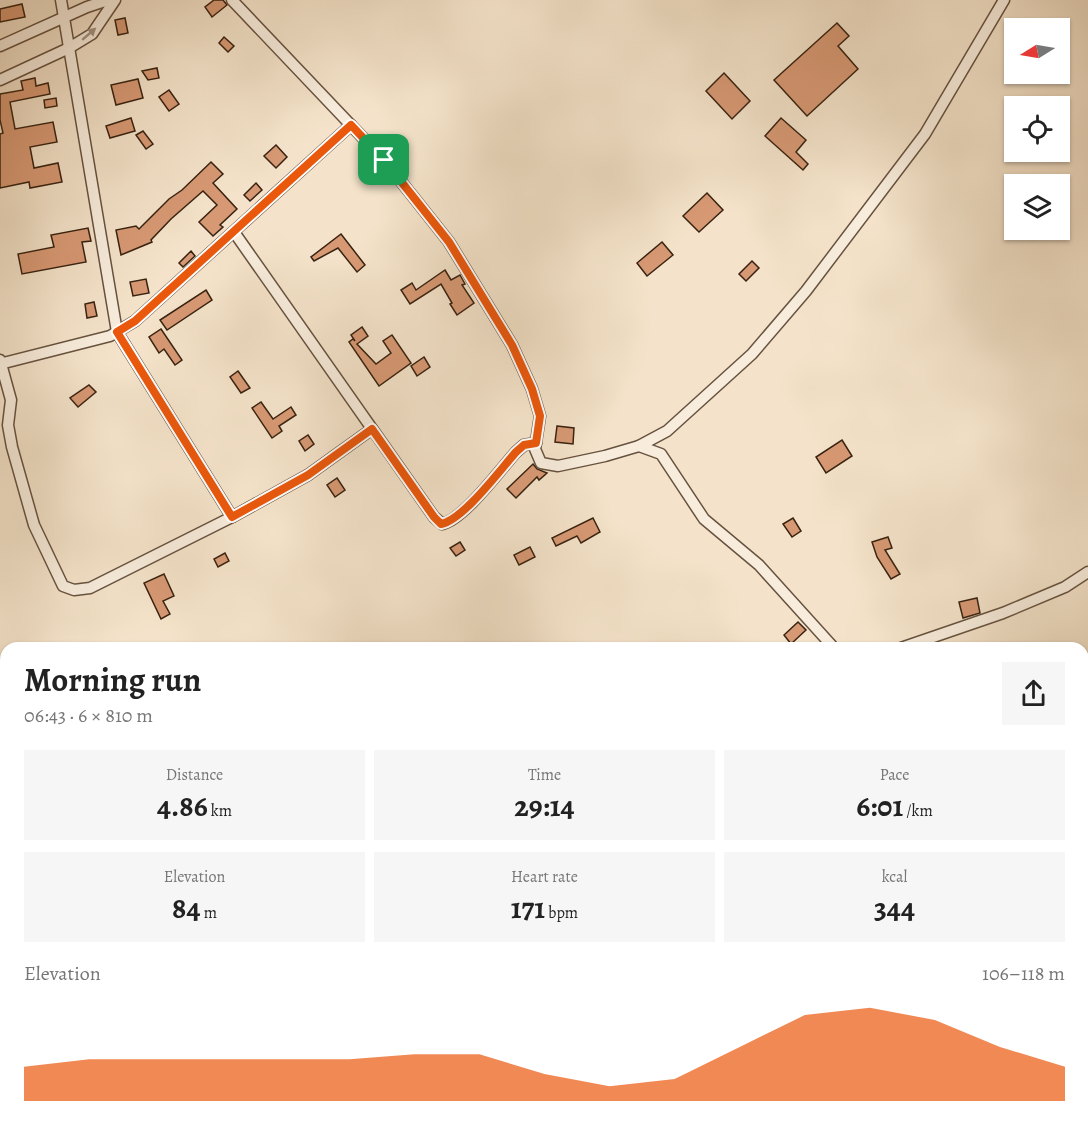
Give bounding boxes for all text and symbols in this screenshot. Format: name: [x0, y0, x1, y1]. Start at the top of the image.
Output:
north arrow: [1004, 18, 1070, 84]
map controls: [1004, 18, 1070, 240]
one-way arrow: [81, 28, 97, 41]
button: locate: [1004, 96, 1070, 162]
pin: [358, 134, 409, 185]
icon: arrive: [367, 143, 400, 176]
button: layers: [1004, 174, 1070, 240]
text: Morning run: [24, 657, 201, 702]
button: share: [1002, 662, 1065, 725]
text: 06:43 · 6 × 810 m: [24, 702, 153, 729]
text: Distance: [166, 764, 223, 786]
text: Time: [528, 764, 561, 786]
text: Pace: [880, 764, 909, 786]
text: 4.86: [157, 786, 208, 826]
text: 29:14: [514, 786, 575, 826]
text: 6:01: [856, 786, 903, 826]
text: km: [208, 800, 232, 822]
text: /km: [903, 800, 933, 822]
text: Elevation: [164, 866, 225, 888]
text: Heart rate: [511, 866, 578, 888]
text: kcal: [882, 866, 907, 888]
text: 84: [172, 888, 201, 928]
text: 171: [511, 888, 545, 928]
text: 344: [874, 888, 915, 928]
text: m: [201, 902, 217, 924]
text: bpm: [545, 902, 578, 924]
text: Elevation: [24, 960, 101, 987]
text: 106–118 m: [982, 960, 1065, 987]

